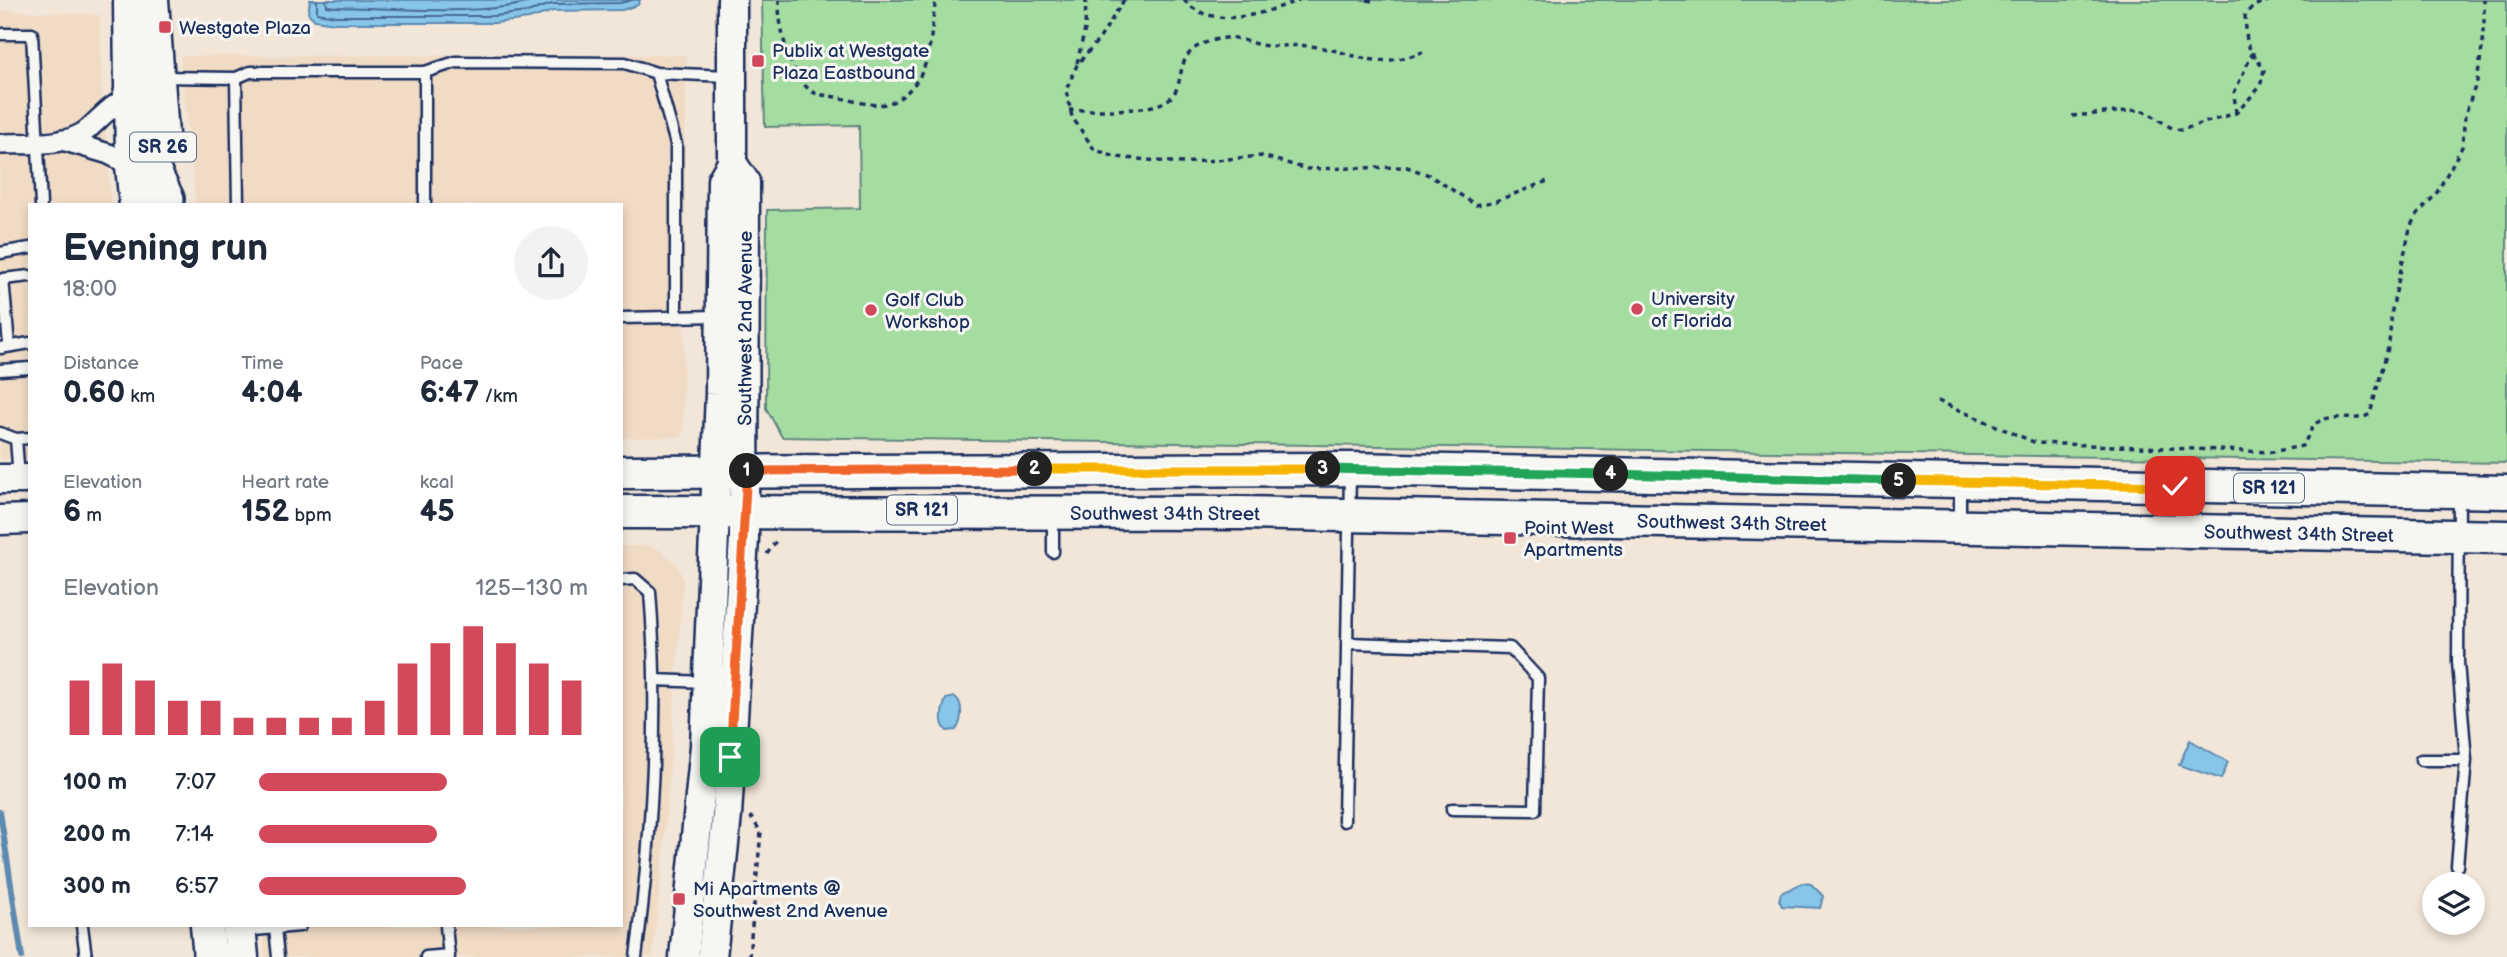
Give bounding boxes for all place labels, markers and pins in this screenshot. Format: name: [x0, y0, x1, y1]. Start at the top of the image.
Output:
place label: Westgate Plaza: [179, 17, 311, 40]
marker: Westgate Plaza: [157, 19, 173, 35]
place label: Publix at Westgate Plaza Eastbound: [772, 40, 929, 85]
marker: Publix at Westgate Plaza Eastbound: [750, 53, 766, 69]
place label: University of Florida: [1651, 288, 1735, 333]
place label: Golf Club Workshop: [885, 289, 970, 334]
marker: University of Florida: [1629, 301, 1645, 317]
marker: Golf Club Workshop: [863, 302, 879, 318]
pin: 2: [1018, 452, 1052, 486]
pin: 3: [1306, 452, 1340, 486]
pin: 1: [730, 454, 764, 489]
pin: 4: [1594, 456, 1628, 491]
pin: [2145, 456, 2205, 516]
pin: 5: [1882, 463, 1916, 498]
place label: Point West Apartments: [1524, 517, 1623, 562]
marker: Point West Apartments: [1502, 530, 1518, 546]
pin: [700, 727, 760, 787]
place label: Mi Apartments @ Southwest 2nd Avenue: [693, 878, 888, 923]
marker: Mi Apartments @ Southwest 2nd Avenue: [671, 891, 687, 907]

